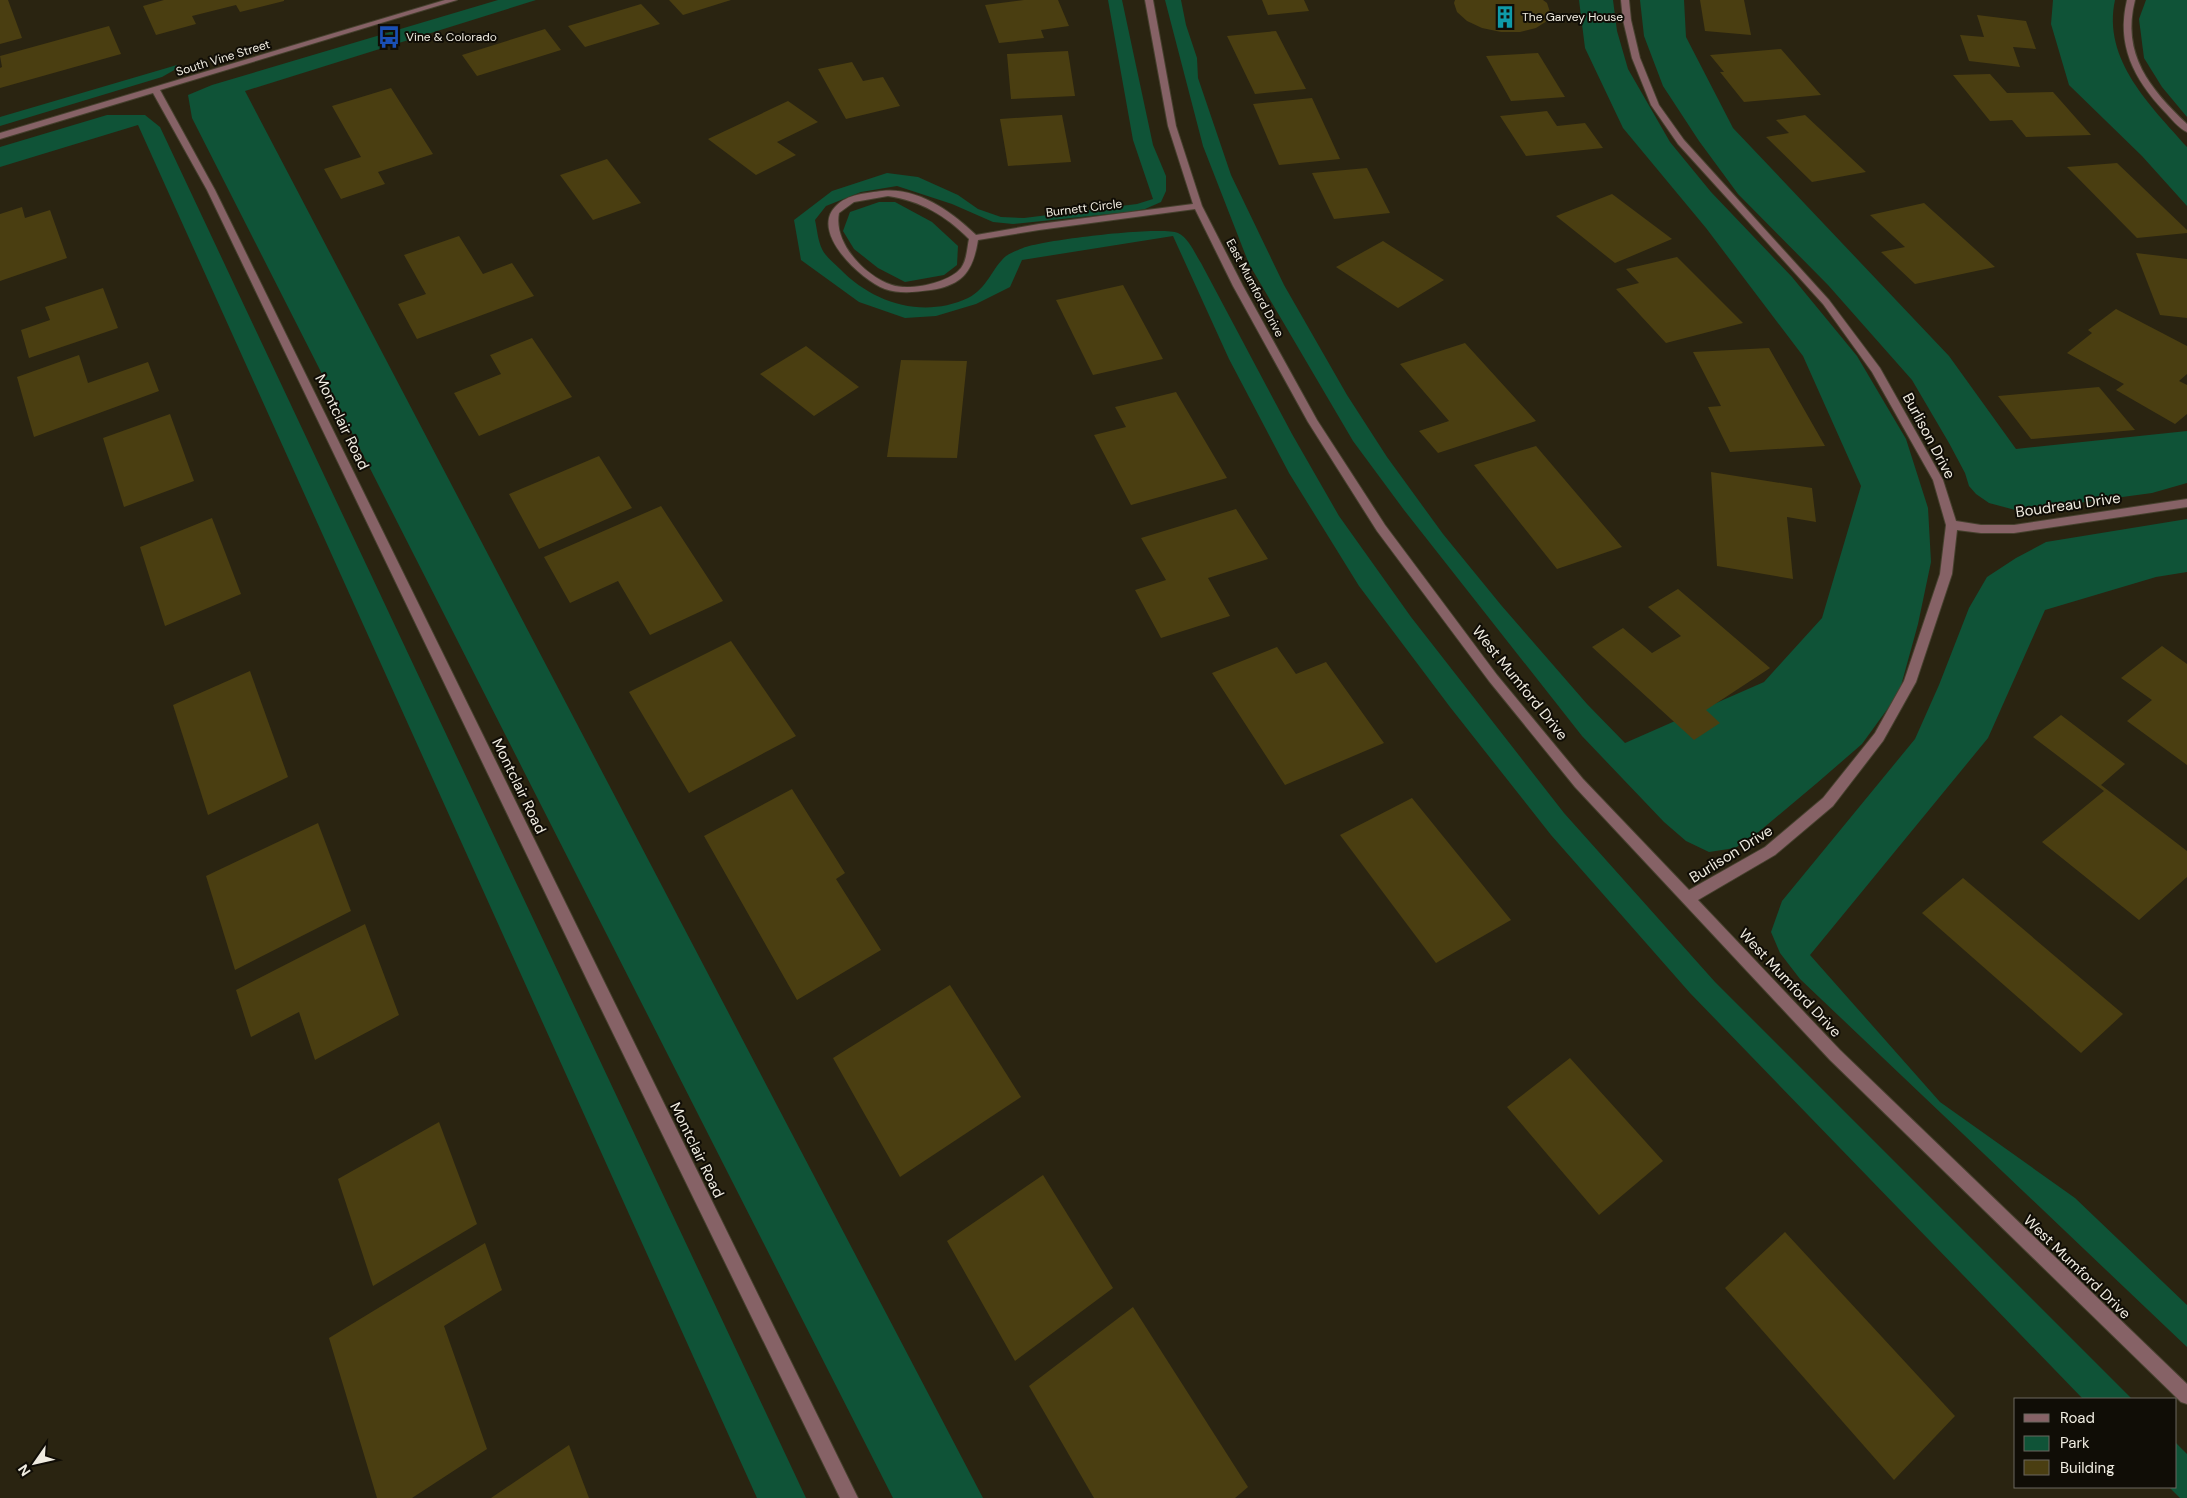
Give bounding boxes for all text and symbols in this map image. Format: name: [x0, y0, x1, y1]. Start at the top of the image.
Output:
building icon: The Garvey House: [1492, 4, 1518, 30]
place label: The Garvey House: [1522, 9, 1623, 25]
bus stop icon: Vine & Colorado: [376, 24, 402, 50]
place label: Vine & Colorado: [406, 29, 497, 45]
street label: South Vine Street: [174, 36, 272, 80]
street label: Burnett Circle: [1045, 195, 1123, 221]
street label: East Mumford Drive: [1222, 236, 1288, 340]
street label: Montclair Road: [310, 371, 374, 473]
street label: Burlison Drive: [1898, 390, 1960, 482]
street label: Boudreau Drive: [2014, 488, 2122, 522]
street label: West Mumford Drive: [1468, 622, 1572, 744]
street label: Montclair Road: [487, 735, 551, 837]
street label: Burlison Drive: [1686, 820, 1776, 888]
street label: West Mumford Drive: [1734, 924, 1846, 1042]
street label: Montclair Road: [665, 1099, 729, 1201]
street label: West Mumford Drive: [2019, 1211, 2135, 1323]
legend: [2014, 1398, 2177, 1488]
text: Road: [2060, 1408, 2095, 1428]
text: Park: [2060, 1433, 2090, 1453]
north arrow: [10, 1438, 60, 1488]
text: Building: [2060, 1458, 2115, 1478]
text: N: [14, 1461, 35, 1480]

